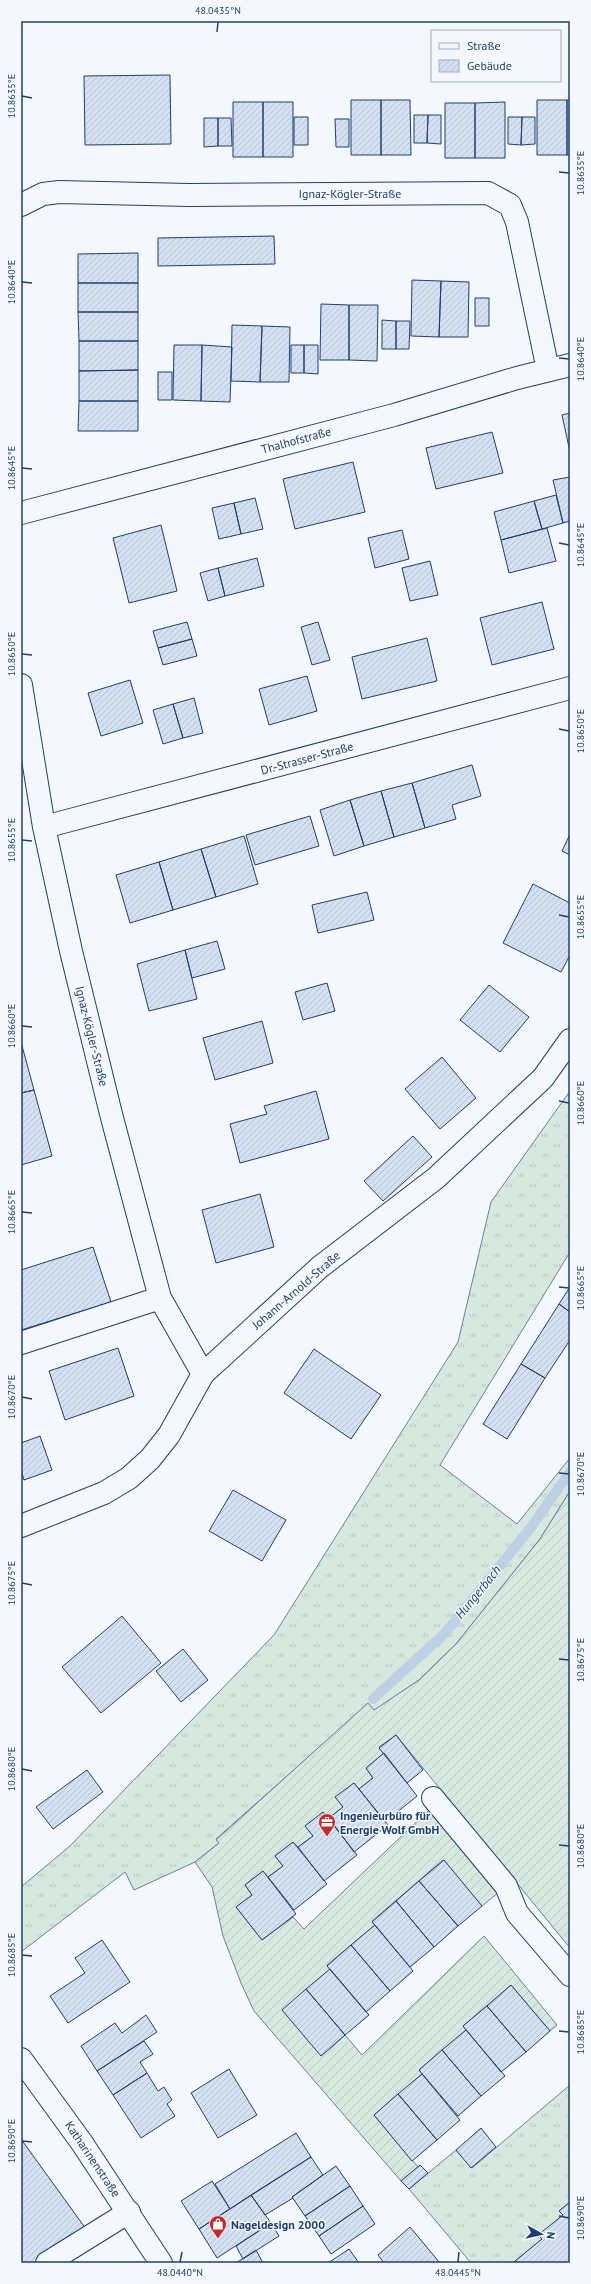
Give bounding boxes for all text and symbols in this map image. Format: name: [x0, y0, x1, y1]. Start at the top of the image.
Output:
text: 48.0435°N: [195, 4, 241, 17]
legend: [431, 30, 561, 82]
text: Straße: [467, 38, 501, 53]
text: Gebäude: [467, 58, 512, 73]
text: 10.8635°E: [5, 74, 18, 118]
text: 10.8635°E: [574, 151, 587, 195]
street label: Ignaz-Kögler-Straße: [299, 186, 401, 201]
text: 10.8640°E: [5, 260, 18, 304]
text: 10.8640°E: [574, 337, 587, 381]
street label: Thalhofstraße: [259, 423, 333, 457]
text: 10.8645°E: [5, 446, 18, 490]
text: 10.8645°E: [574, 523, 587, 567]
text: 10.8650°E: [5, 632, 18, 676]
text: 10.8650°E: [574, 709, 587, 753]
street label: Dr.-Strasser-Straße: [259, 738, 355, 778]
text: 10.8655°E: [5, 818, 18, 862]
text: 10.8655°E: [574, 895, 587, 939]
street label: Ignaz-Kögler-Straße: [72, 984, 112, 1088]
text: 10.8660°E: [5, 1004, 18, 1048]
text: 10.8660°E: [574, 1081, 587, 1125]
text: 10.8665°E: [5, 1190, 18, 1234]
street label: Johann-Arnold-Straße: [248, 1248, 343, 1333]
text: 10.8665°E: [574, 1266, 587, 1310]
text: 10.8670°E: [5, 1375, 18, 1419]
text: 10.8670°E: [574, 1452, 587, 1496]
text: 10.8675°E: [5, 1561, 18, 1605]
water label: Hungerbach: [451, 1562, 505, 1622]
text: 10.8675°E: [574, 1638, 587, 1682]
text: 10.8680°E: [5, 1747, 18, 1791]
place label: Ingenieurbüro für Energie Wolf GmbH: [340, 1808, 439, 1837]
office icon: Ingenieurbüro für Energie Wolf GmbH: [317, 1812, 337, 1837]
text: 10.8680°E: [574, 1824, 587, 1868]
text: 10.8685°E: [5, 1933, 18, 1977]
text: 10.8685°E: [574, 2010, 587, 2054]
street label: Katharinenstraße: [62, 2118, 124, 2200]
text: 10.8690°E: [5, 2119, 18, 2163]
text: 10.8690°E: [574, 2196, 587, 2240]
shop icon: Nageldesign 2000: [208, 2214, 228, 2239]
north arrow: [521, 2214, 561, 2254]
place label: Nageldesign 2000: [231, 2217, 325, 2232]
text: N: [543, 2231, 558, 2240]
text: 48.0440°N: [157, 2266, 203, 2279]
text: 48.0445°N: [435, 2266, 481, 2279]

